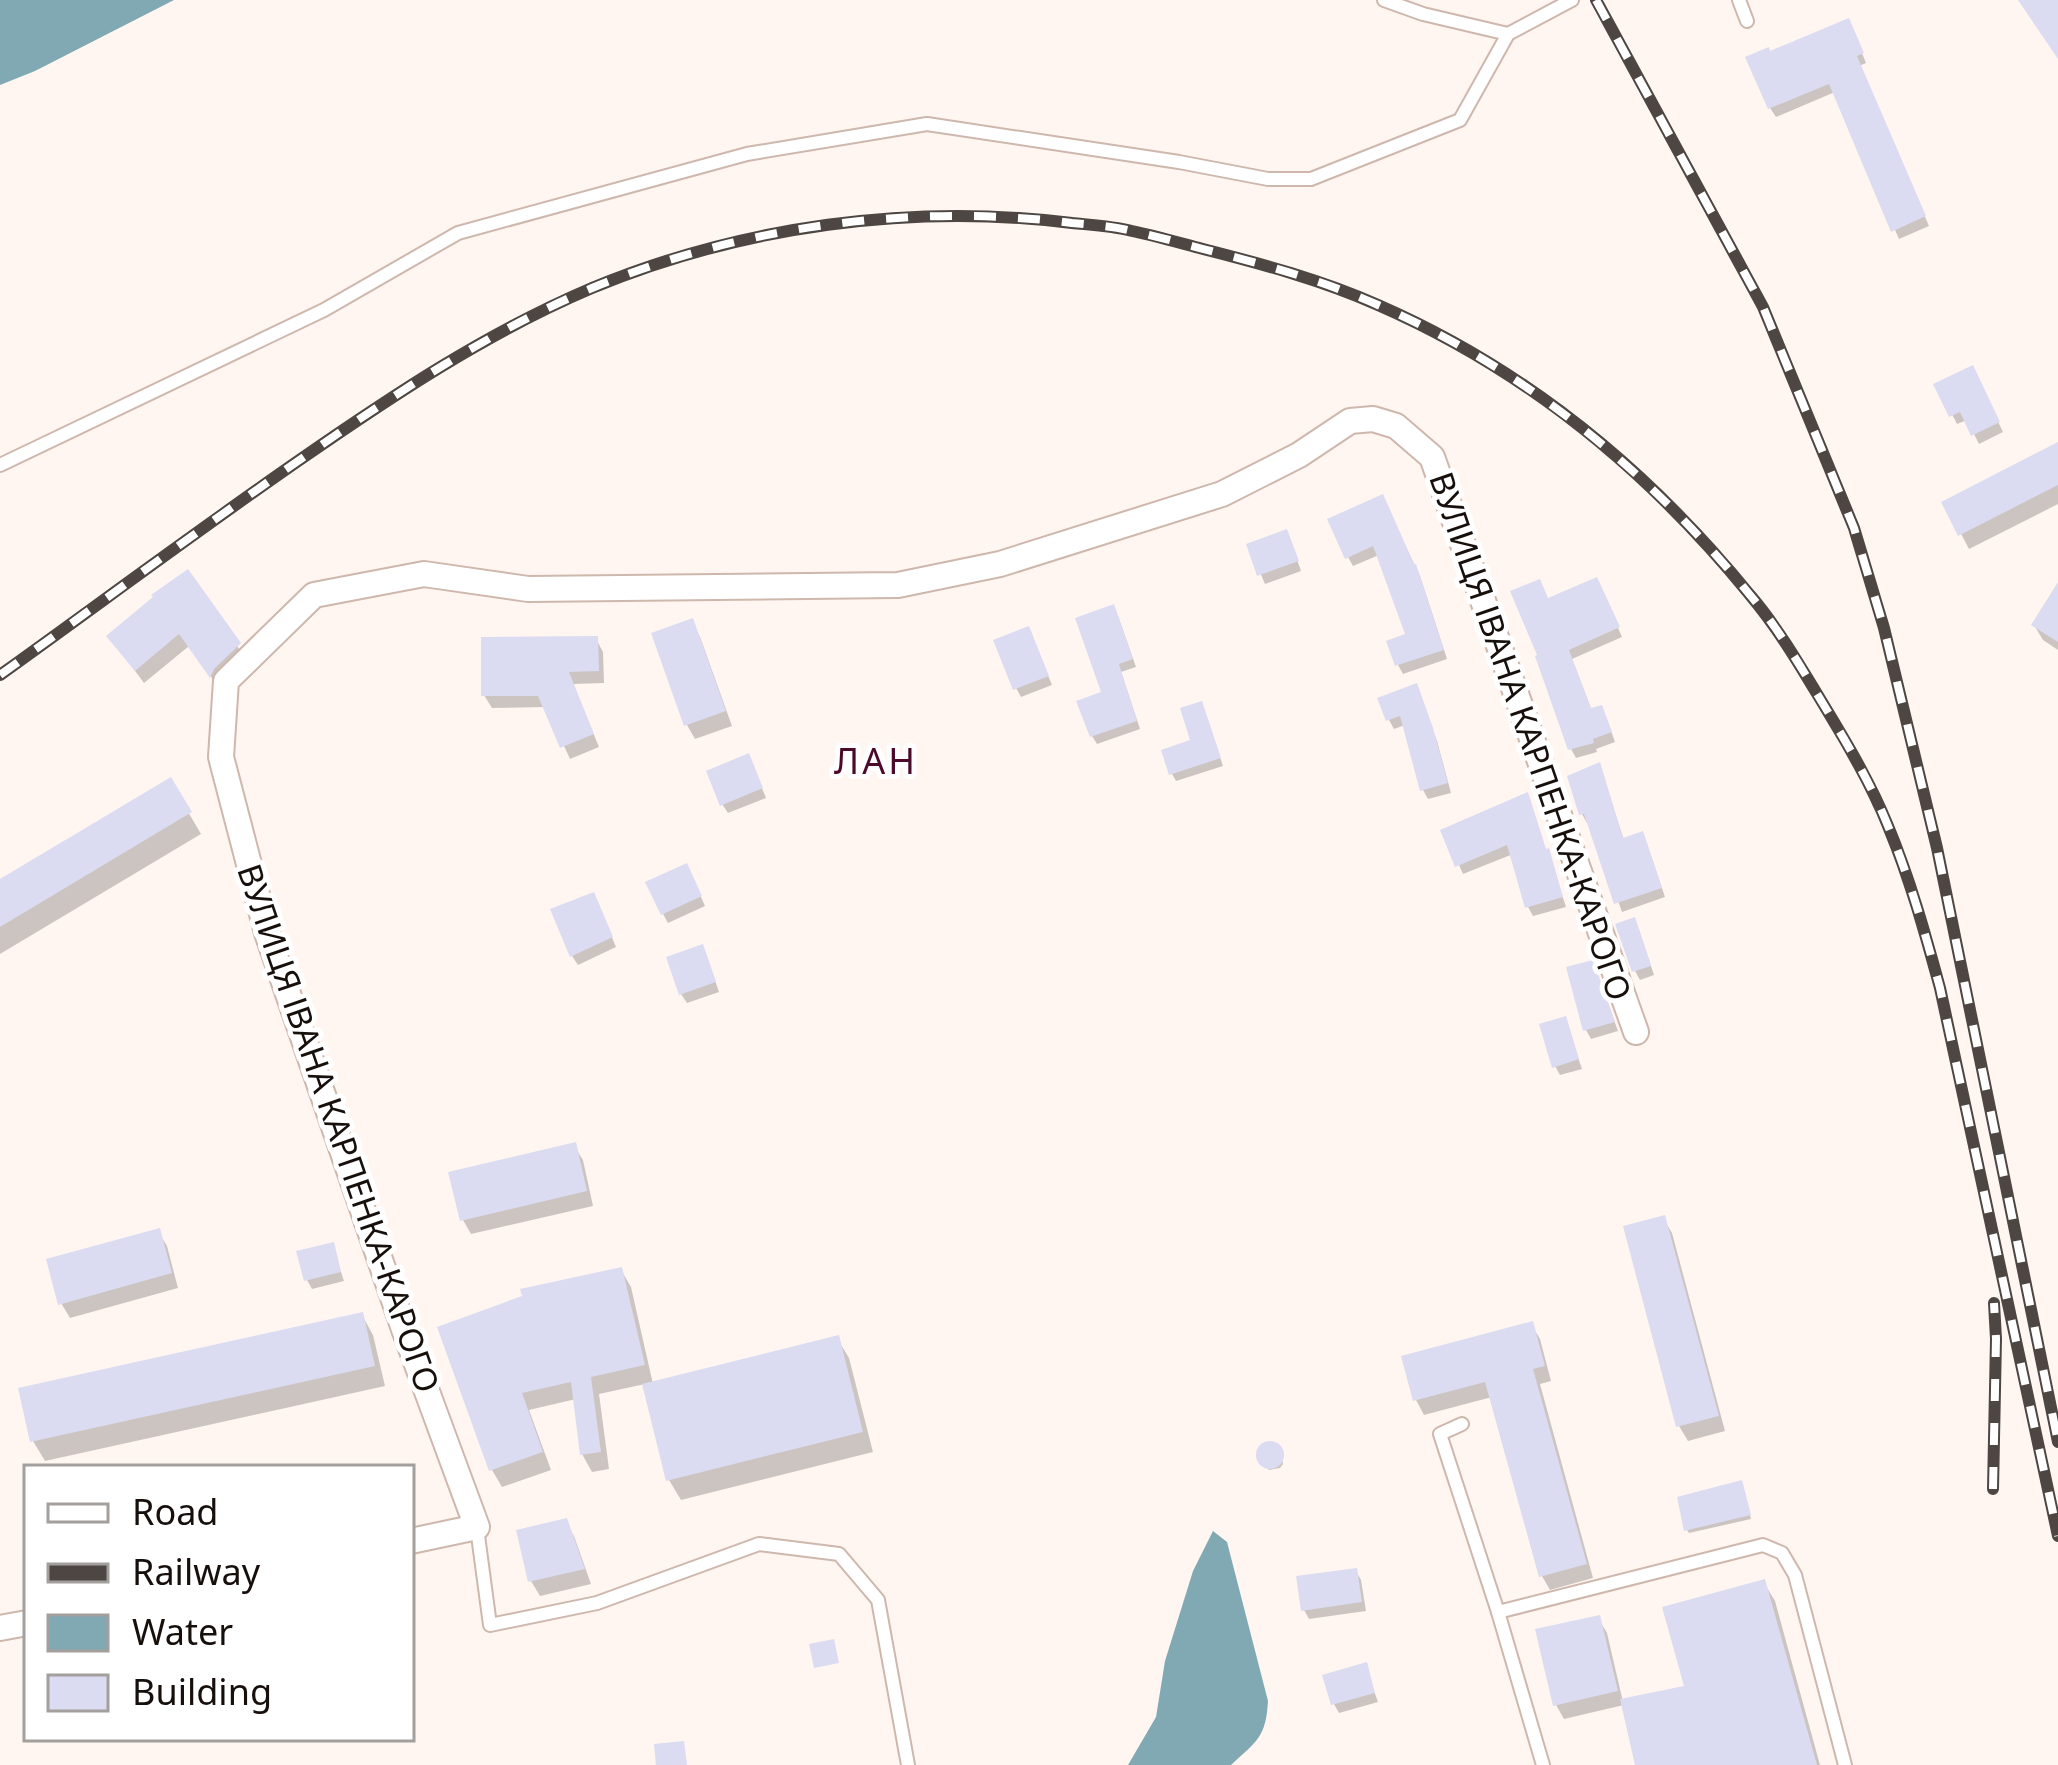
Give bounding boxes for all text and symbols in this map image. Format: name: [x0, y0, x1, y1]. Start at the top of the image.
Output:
street label: ВУЛИЦЯ ІВАНА КАРПЕНКА-КАРОГО: [1419, 466, 1643, 1006]
district label: ЛАН: [834, 736, 918, 785]
street label: ВУЛИЦЯ ІВАНА КАРПЕНКА-КАРОГО: [227, 858, 451, 1398]
legend: [24, 1465, 414, 1741]
text: Road: [132, 1487, 219, 1536]
text: Railway: [132, 1547, 261, 1596]
text: Water: [132, 1607, 233, 1656]
text: Building: [132, 1667, 272, 1716]

